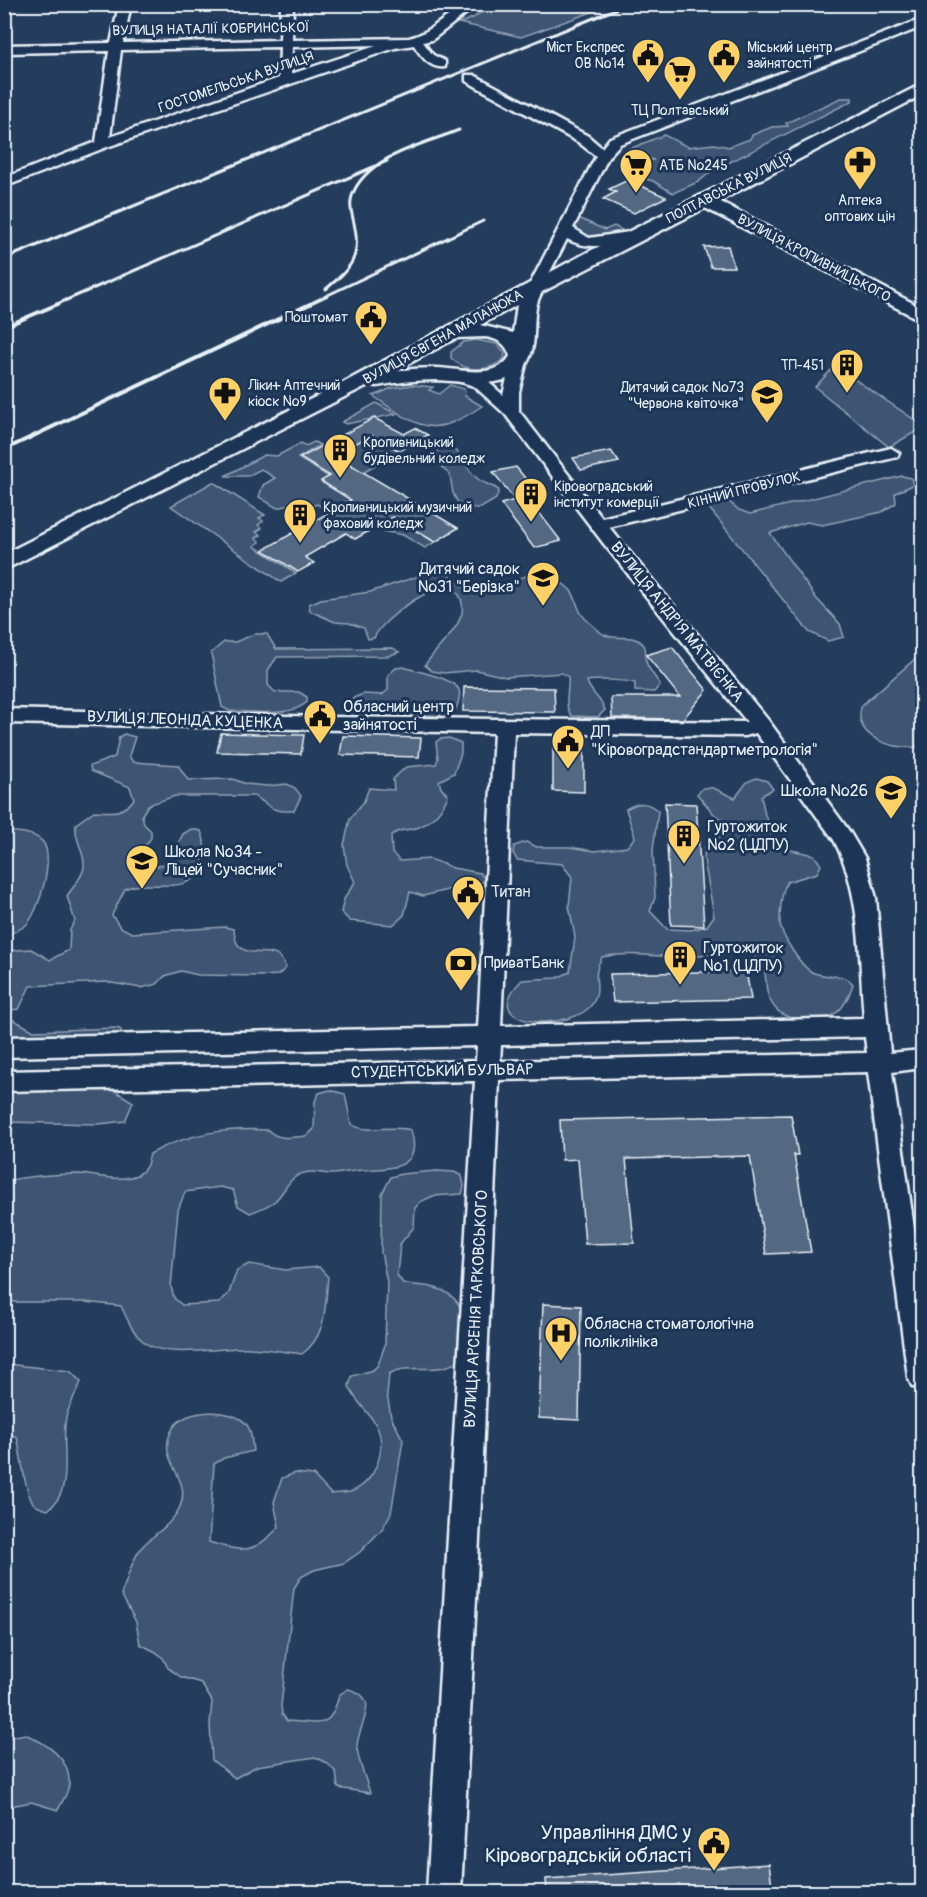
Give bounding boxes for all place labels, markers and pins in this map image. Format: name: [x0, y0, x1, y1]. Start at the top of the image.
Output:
public building icon: Міст Експрес ОВ №14: [630, 37, 666, 84]
public building icon: Міський центр зайнятості: [706, 37, 742, 84]
place label: Міст Експрес ОВ №14: [546, 39, 625, 72]
place label: Міський центр зайнятості: [747, 39, 833, 72]
supermarket icon: ТЦ Полтавський: [662, 54, 698, 101]
place label: ТЦ Полтавський: [631, 102, 729, 119]
pharmacy icon: Аптека оптових цін: [842, 144, 878, 191]
supermarket icon: АТБ №245: [618, 147, 654, 194]
place label: АТБ №245: [659, 157, 728, 174]
place label: Аптека оптових цін: [825, 192, 895, 225]
public building icon: Поштомат: [353, 299, 389, 346]
place label: Поштомат: [285, 309, 348, 326]
building icon: ТП-451: [829, 347, 865, 394]
place label: ТП-451: [781, 357, 824, 374]
pharmacy icon: Ліки+ Аптечний кіоск №9: [207, 375, 243, 422]
place label: Ліки+ Аптечний кіоск №9: [247, 377, 340, 410]
school or university icon: Дитячий садок №73 "Червона квіточка": [749, 377, 785, 424]
place label: Дитячий садок №73 "Червона квіточка": [620, 379, 744, 412]
building icon: Кропивницький будівельний коледж: [322, 432, 358, 479]
place label: Кропивницький будівельний коледж: [363, 434, 485, 467]
building icon: Кіровоградський інститут комерції: [513, 476, 549, 523]
place label: Кіровоградський інститут комерції: [554, 478, 660, 511]
building icon: Кропивницький музичний фаховий коледж: [282, 497, 318, 544]
place label: Кропивницький музичний фаховий коледж: [323, 499, 472, 532]
place label: Дитячий садок №31 "Берізка": [418, 559, 520, 597]
school or university icon: Дитячий садок №31 "Берізка": [525, 560, 561, 607]
place label: Обласний центр зайнятості: [343, 697, 454, 735]
public building icon: Обласний центр зайнятості: [302, 698, 338, 745]
place label: ДП "Кіровоградстандартметрологія": [590, 722, 818, 760]
public building icon: ДП "Кіровоградстандартметрологія": [550, 723, 586, 770]
school or university icon: Школа №26: [873, 773, 909, 820]
place label: Школа №26: [781, 781, 868, 801]
place label: Гуртожиток №2 (ЦДПУ): [707, 817, 790, 855]
building icon: Гуртожиток №2 (ЦДПУ): [666, 818, 702, 865]
place label: Школа №34 - Ліцей "Сучасник": [164, 842, 283, 880]
school or university icon: Школа №34 - Ліцей "Сучасник": [124, 843, 160, 890]
public building icon: Титан: [450, 874, 486, 921]
place label: Титан: [491, 882, 530, 902]
place label: Гуртожиток №1 (ЦДПУ): [703, 938, 784, 976]
building icon: Гуртожиток №1 (ЦДПУ): [662, 939, 698, 986]
bank icon: ПриватБанк: [443, 945, 479, 992]
place label: ПриватБанк: [484, 953, 565, 973]
place label: Обласна стоматологічна поліклініка: [584, 1314, 754, 1352]
hospital icon: Обласна стоматологічна поліклініка: [543, 1315, 579, 1362]
place label: Управління ДМС у Кіровоградській області: [485, 1820, 691, 1868]
public building icon: Управління ДМС у Кіровоградській області: [696, 1825, 732, 1872]

